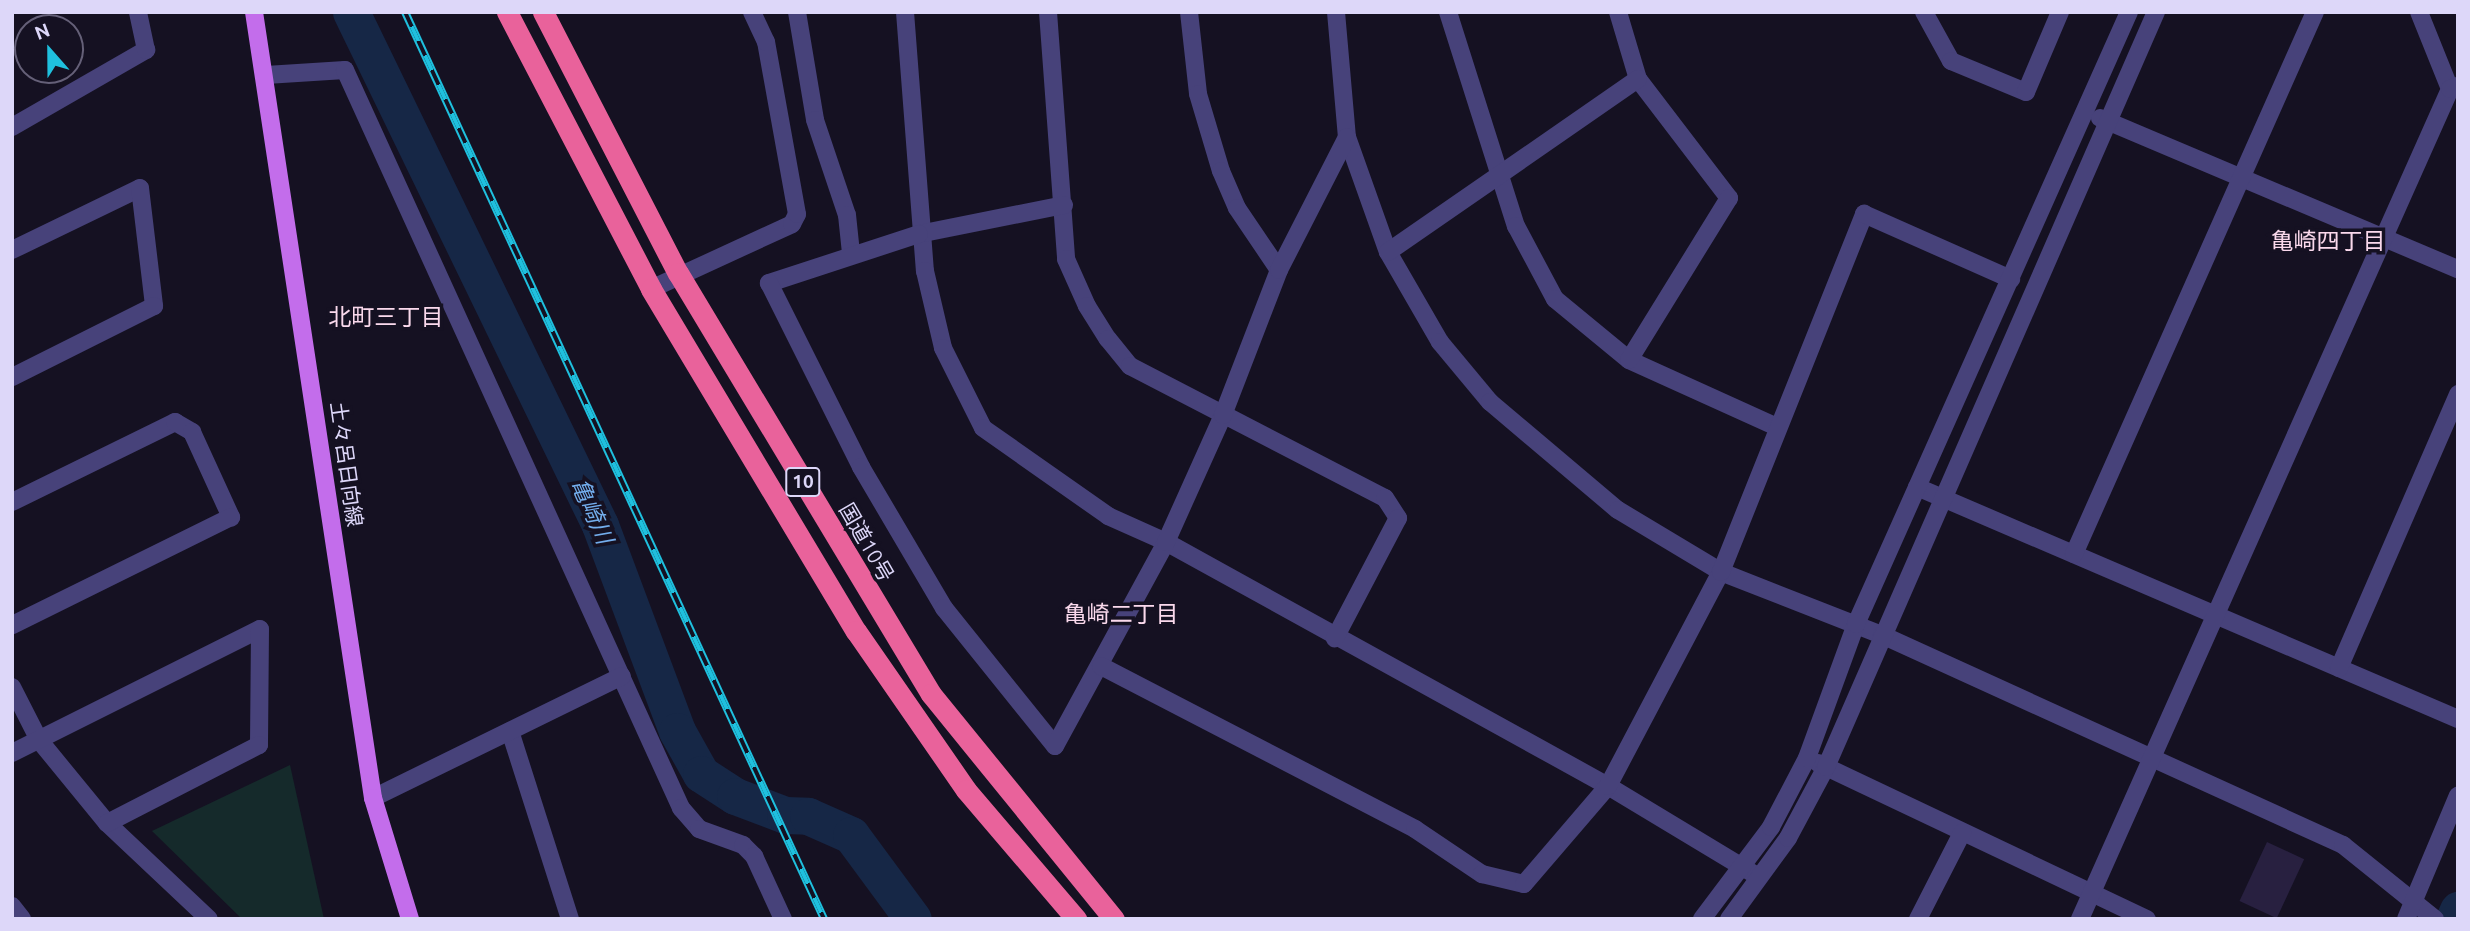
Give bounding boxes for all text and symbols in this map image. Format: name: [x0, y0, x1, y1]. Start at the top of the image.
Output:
north arrow: [14, 14, 84, 84]
text: N: [32, 18, 53, 44]
district label: 亀崎四丁目: [2271, 227, 2385, 255]
district label: 北町三丁目: [329, 303, 443, 331]
street label: 土々呂日向線: [326, 400, 368, 528]
road number: 10: [784, 467, 822, 498]
water label: 亀崎川: [565, 474, 619, 548]
street label: 国道10号: [834, 498, 900, 586]
district label: 亀崎二丁目: [1064, 600, 1178, 628]

